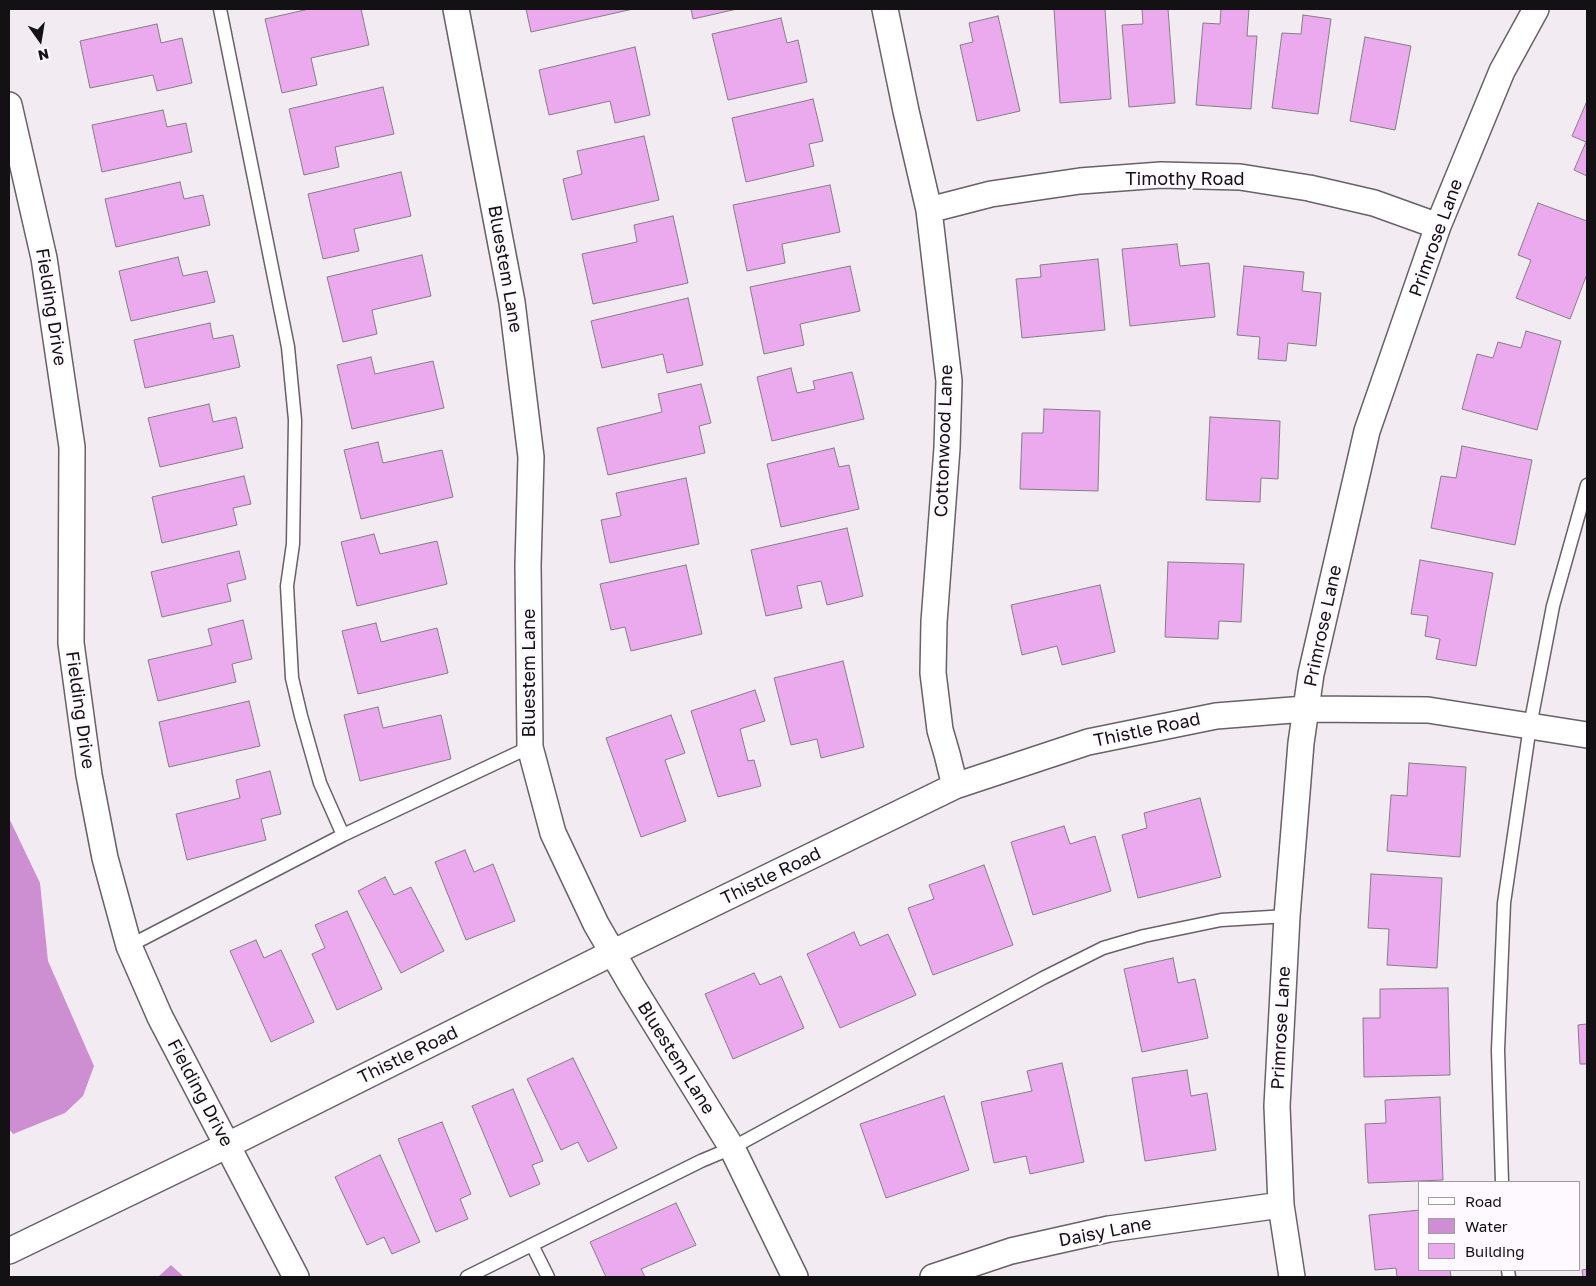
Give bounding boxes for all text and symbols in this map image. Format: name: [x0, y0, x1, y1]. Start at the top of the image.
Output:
north arrow: [15, 15, 65, 65]
text: N: [36, 46, 51, 65]
street label: Timothy Road: [1125, 168, 1245, 190]
street label: Primrose Lane: [1405, 176, 1467, 300]
street label: Bluestem Lane: [483, 204, 527, 334]
street label: Fielding Drive: [31, 247, 71, 367]
street label: Cottonwood Lane: [931, 364, 957, 518]
street label: Primrose Lane: [1300, 563, 1346, 689]
street label: Bluestem Lane: [518, 609, 540, 737]
street label: Fielding Drive: [61, 650, 99, 770]
street label: Thistle Road: [1092, 708, 1202, 752]
street label: Thistle Road: [718, 843, 824, 909]
street label: Primrose Lane: [1267, 966, 1295, 1090]
street label: Bluestem Lane: [633, 998, 719, 1118]
street label: Thistle Road: [355, 1022, 461, 1088]
street label: Fielding Drive: [163, 1036, 237, 1150]
legend: [1418, 1181, 1581, 1271]
text: Road: [1465, 1192, 1502, 1210]
street label: Daisy Lane: [1057, 1212, 1153, 1252]
text: Water: [1465, 1217, 1508, 1235]
text: Building: [1465, 1242, 1525, 1260]

